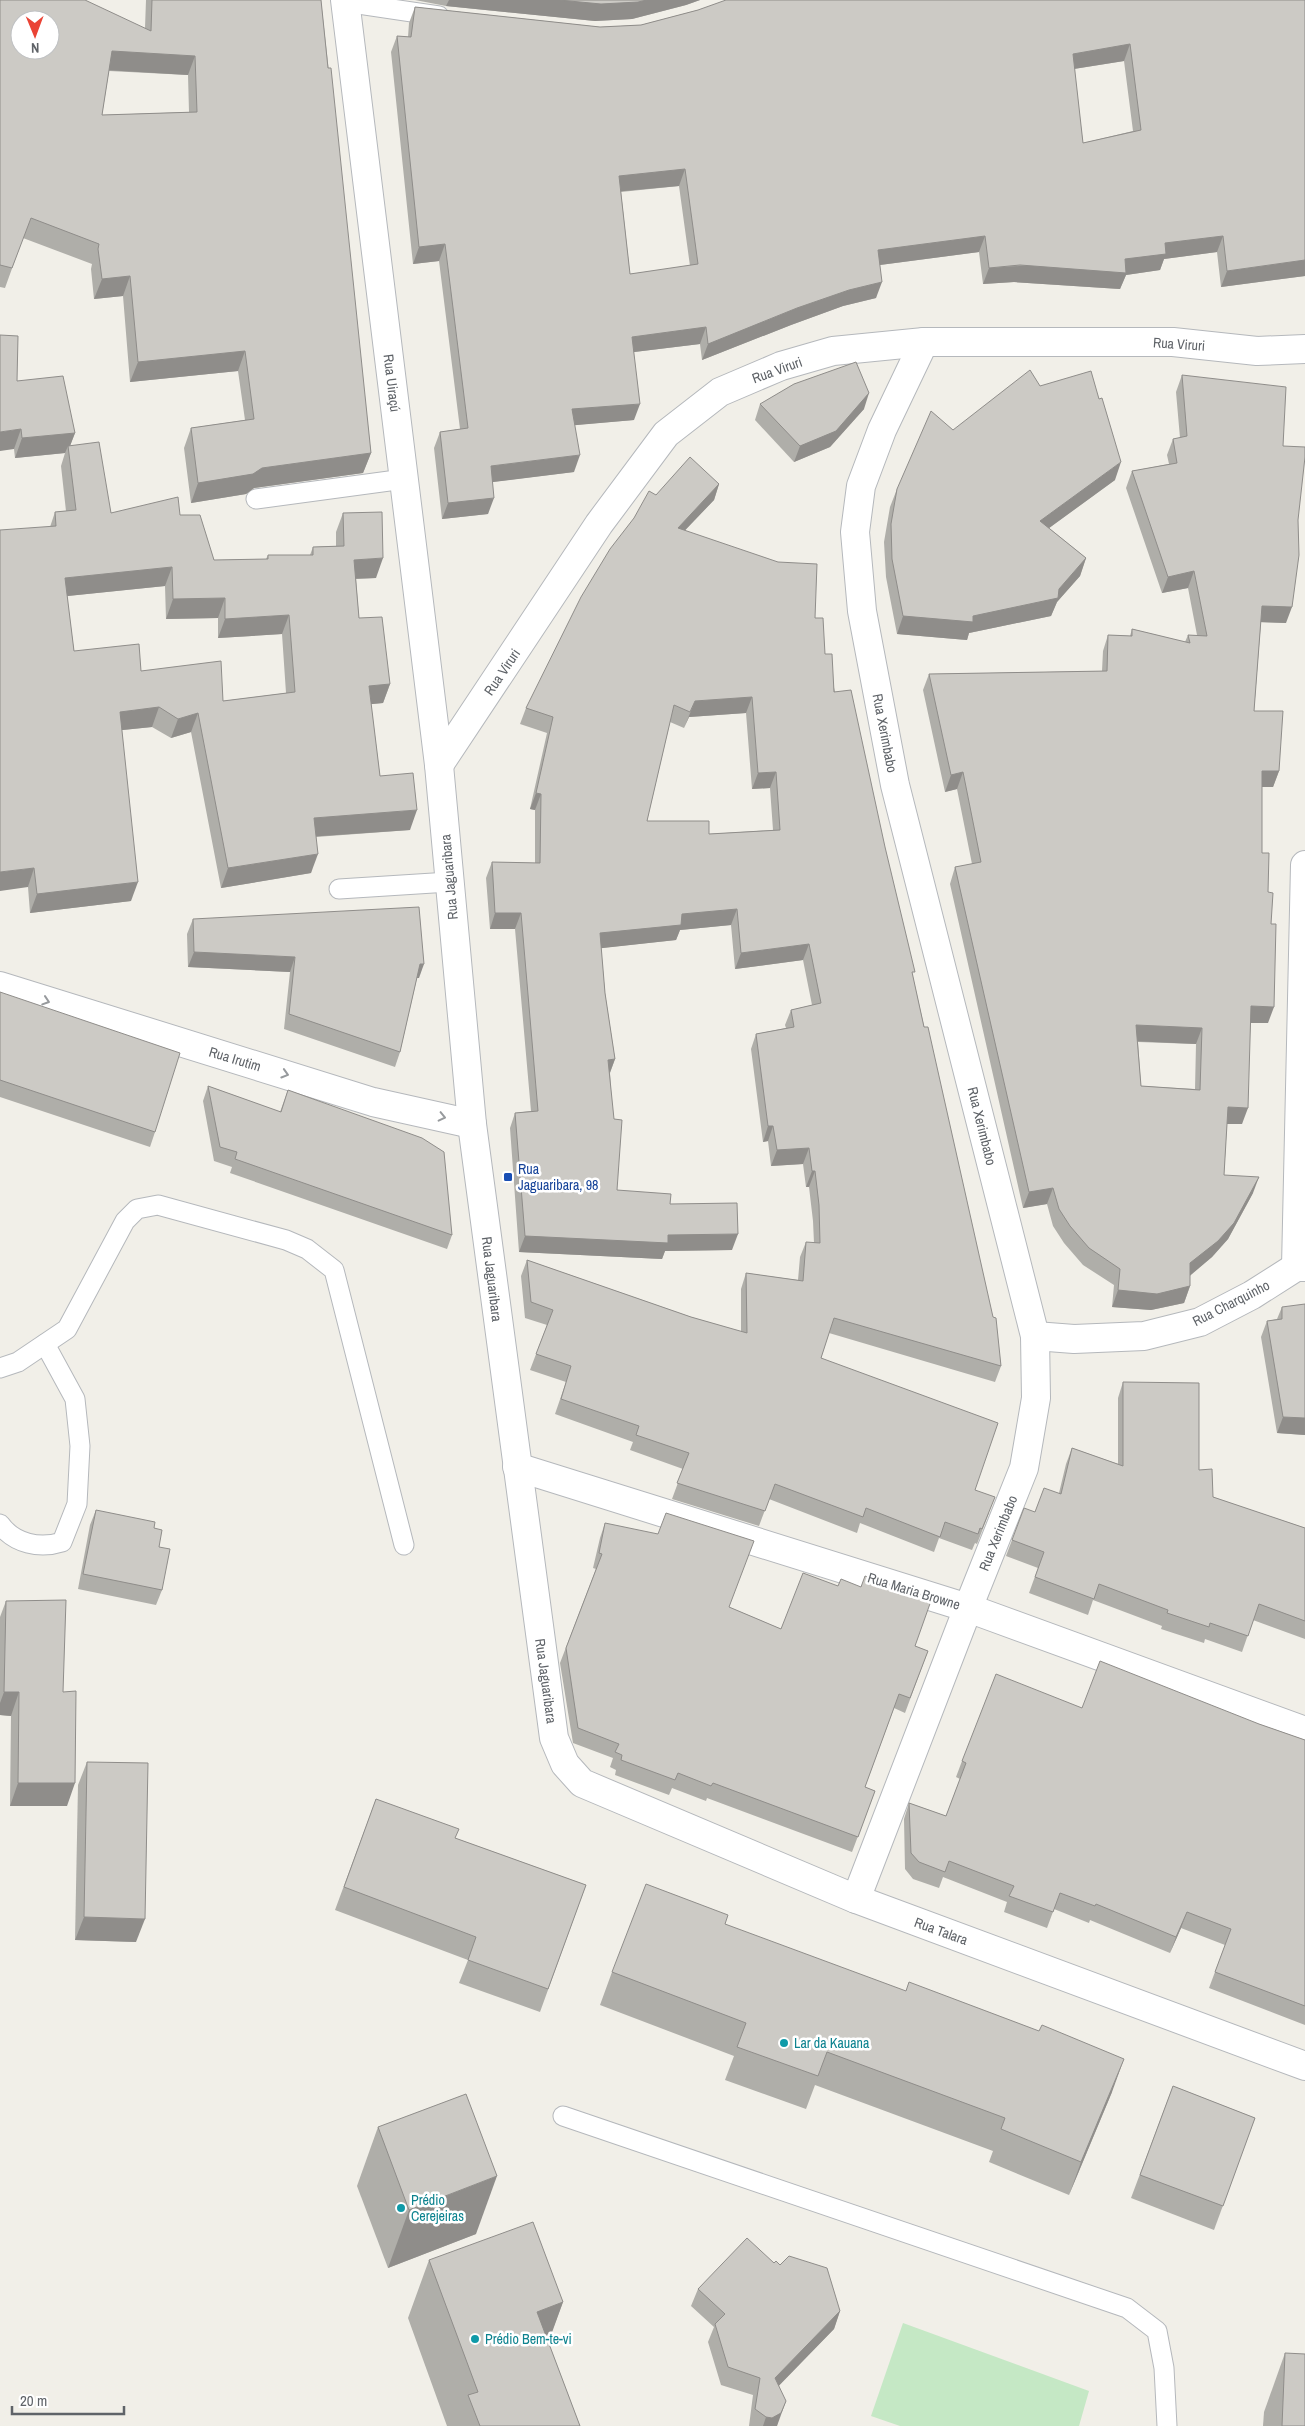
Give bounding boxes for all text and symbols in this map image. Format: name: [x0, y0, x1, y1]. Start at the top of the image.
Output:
north arrow: [10, 10, 60, 60]
text: N: [31, 39, 40, 57]
street label: Rua Viruri: [1152, 333, 1206, 355]
street label: Rua Uiraçú: [380, 353, 404, 413]
street label: Rua Viruri: [749, 353, 805, 387]
street label: Rua Viruri: [480, 645, 524, 699]
street label: Rua Xerimbabo: [869, 692, 901, 774]
street label: Rua Jaguaribara: [436, 833, 462, 920]
one-way arrow: [42, 995, 50, 1005]
street label: Rua Irutim: [207, 1043, 263, 1075]
one-way arrow: [281, 1069, 289, 1079]
street label: Rua Xerimbabo: [964, 1085, 1000, 1167]
one-way arrow: [437, 1111, 446, 1122]
place label: Rua Jaguaribara, 98: [518, 1160, 598, 1194]
marker: Rua Jaguaribara, 98: [502, 1171, 514, 1183]
street label: Rua Jaguaribara: [478, 1235, 506, 1323]
street label: Rua Charquinho: [1189, 1276, 1273, 1330]
street label: Rua Xerimbabo: [975, 1492, 1021, 1574]
street label: Rua Maria Browne: [866, 1568, 962, 1614]
street label: Rua Jaguaribara: [531, 1637, 561, 1725]
street label: Rua Talara: [912, 1913, 971, 1949]
place label: Lar da Kauana: [794, 2034, 870, 2052]
marker: Lar da Kauana: [778, 2037, 790, 2049]
place label: Prédio Cerejeiras: [411, 2191, 464, 2225]
marker: Prédio Cerejeiras: [395, 2202, 407, 2214]
place label: Prédio Bem-te-vi: [485, 2330, 572, 2348]
marker: Prédio Bem-te-vi: [469, 2333, 481, 2345]
scale bar: [12, 2384, 125, 2416]
text: 20 m: [20, 2390, 47, 2411]

